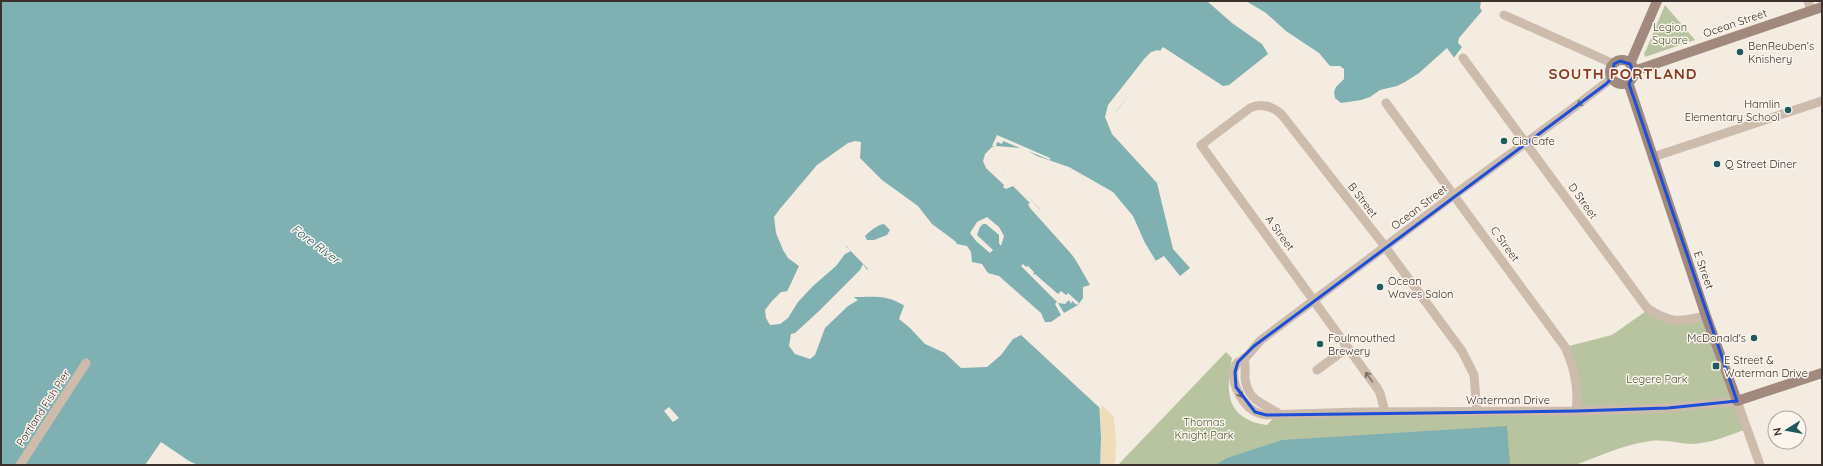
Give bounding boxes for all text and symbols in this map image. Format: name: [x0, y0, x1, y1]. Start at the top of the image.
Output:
street label: Ocean Street: [1701, 5, 1769, 40]
park label: Legion Square: [1652, 20, 1688, 47]
place label: BenReuben’s Knishery: [1748, 39, 1814, 66]
marker: BenReuben’s Knishery: [1735, 47, 1745, 57]
district label: SOUTH PORTLAND: [1549, 64, 1697, 83]
place label: Hamlin Elementary School: [1685, 97, 1780, 124]
one-way arrow: [1576, 98, 1587, 107]
marker: Hamlin Elementary School: [1783, 105, 1793, 115]
place label: Cia Cafe: [1512, 134, 1555, 148]
marker: Cia Cafe: [1499, 136, 1509, 146]
place label: Q Street Diner: [1725, 157, 1797, 171]
marker: Q Street Diner: [1712, 159, 1722, 169]
street label: B Street: [1345, 180, 1381, 220]
street label: D Street: [1565, 180, 1601, 222]
street label: Ocean Street: [1388, 181, 1450, 233]
street label: A Street: [1263, 213, 1298, 254]
water label: Fore River: [289, 221, 344, 268]
street label: C Street: [1488, 224, 1523, 265]
street label: E Street: [1691, 249, 1717, 291]
place label: Ocean Waves Salon: [1388, 274, 1453, 301]
marker: Ocean Waves Salon: [1375, 282, 1385, 292]
place label: Foulmouthed Brewery: [1328, 331, 1395, 358]
place label: McDonald's: [1687, 331, 1746, 345]
marker: McDonald's: [1749, 333, 1759, 343]
marker: Foulmouthed Brewery: [1315, 339, 1325, 349]
place label: E Street & Waterman Drive: [1724, 353, 1808, 380]
marker: E Street & Waterman Drive: [1711, 361, 1721, 371]
street label: Portland Fish Pier: [13, 366, 73, 449]
one-way arrow: [1365, 372, 1373, 383]
park label: Legere Park: [1626, 372, 1688, 386]
one-way arrow: [1236, 386, 1243, 398]
street label: Waterman Drive: [1466, 393, 1550, 407]
north arrow: [1767, 410, 1807, 450]
park label: Thomas Knight Park: [1174, 415, 1234, 442]
text: N: [1770, 427, 1785, 437]

